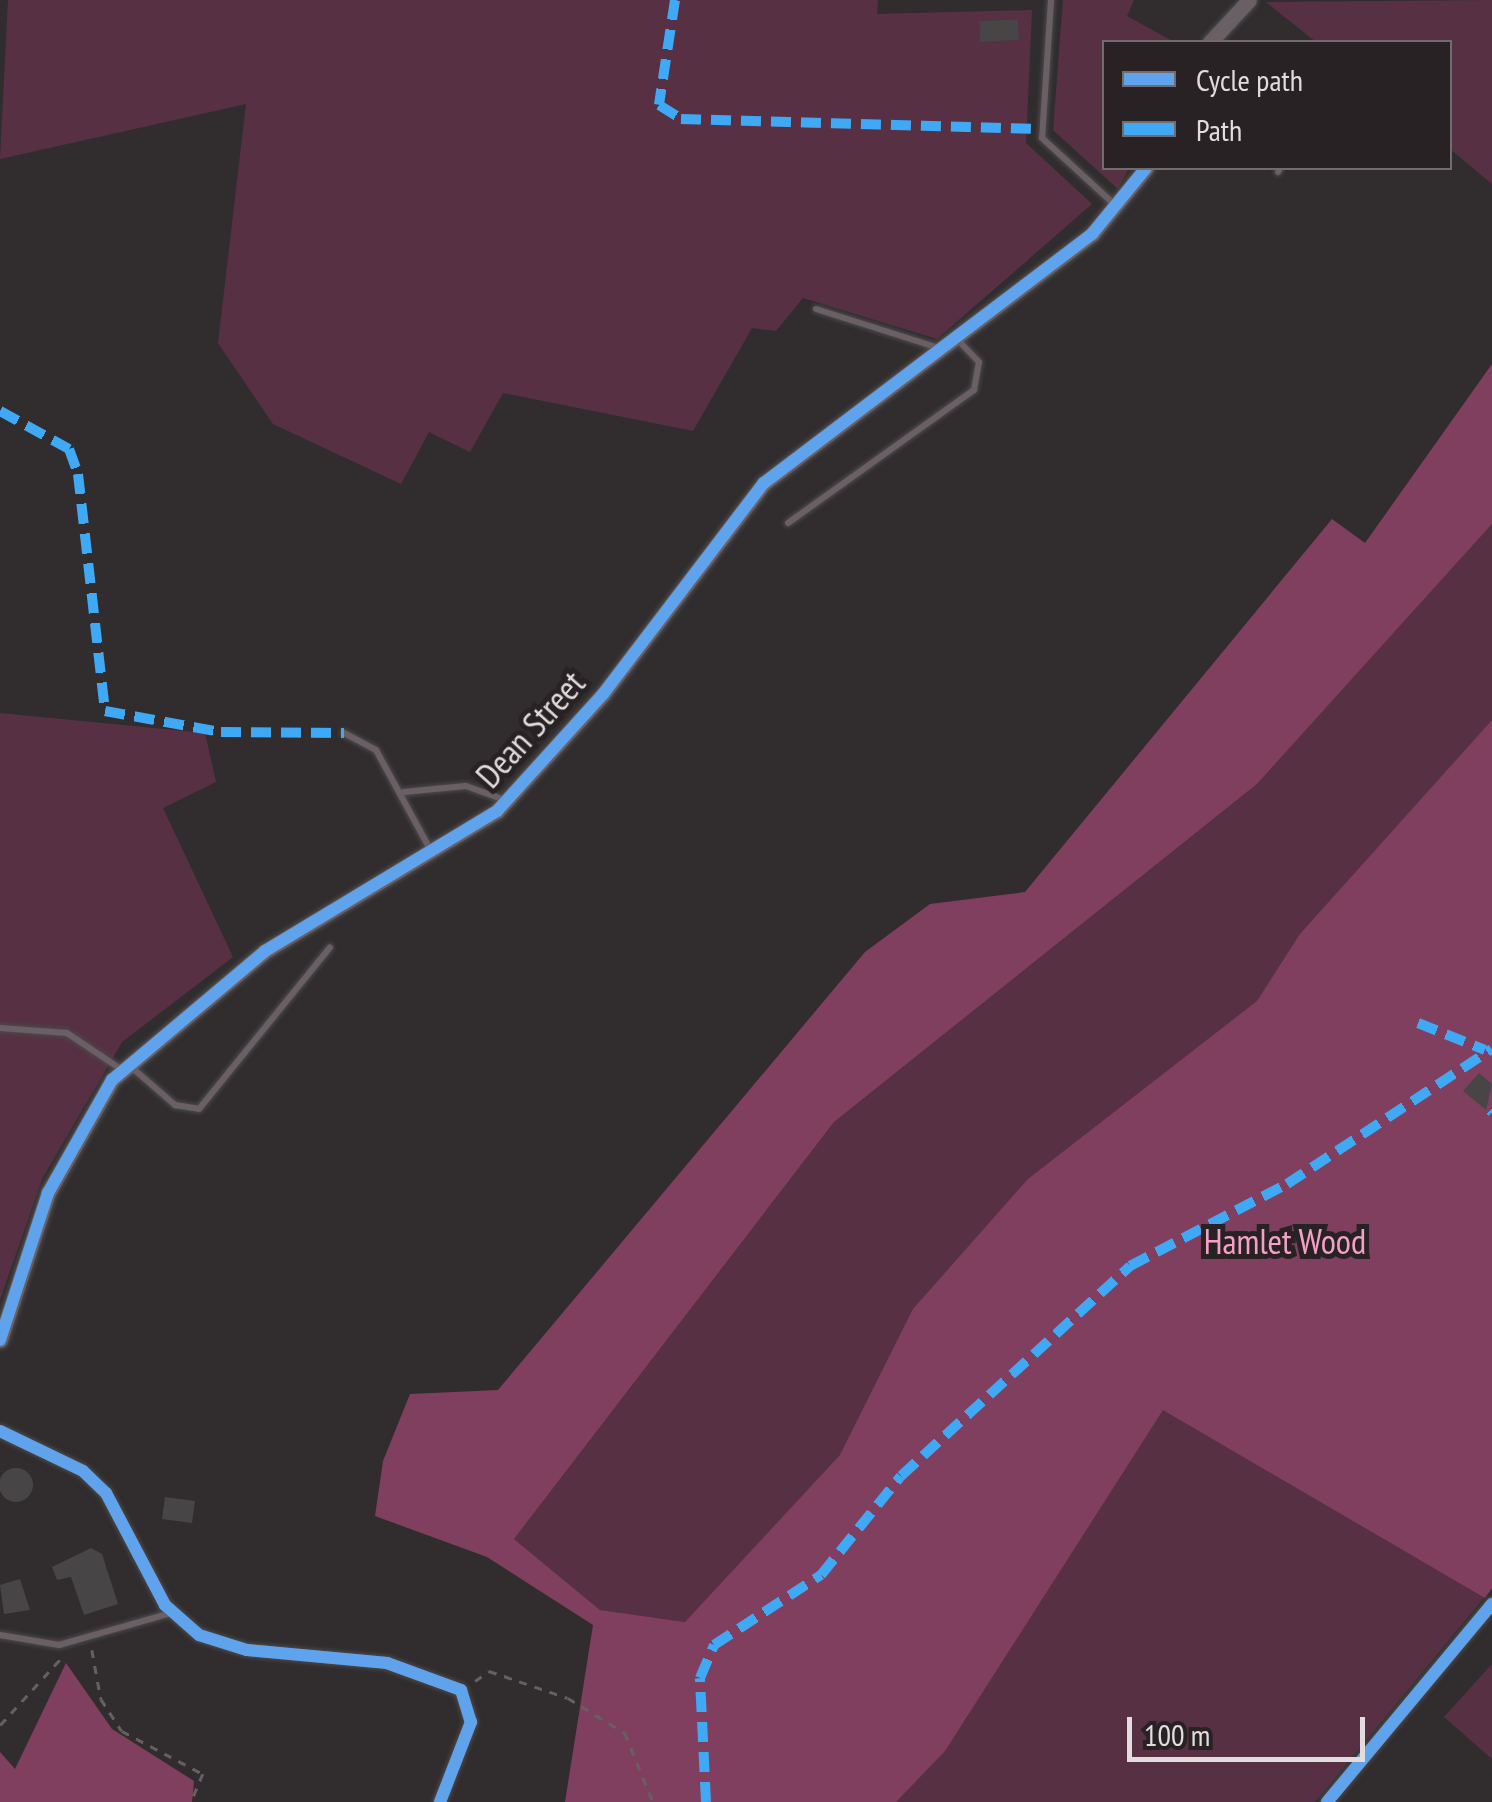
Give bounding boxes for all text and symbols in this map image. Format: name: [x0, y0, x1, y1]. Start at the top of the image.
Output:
legend: [1102, 40, 1452, 170]
text: Cycle path: [1196, 60, 1303, 99]
text: Path: [1196, 110, 1242, 149]
street label: Dean Street: [467, 662, 593, 796]
park label: Hamlet Wood: [1204, 1220, 1366, 1262]
scale bar: [1132, 1697, 1370, 1759]
text: 100 m: [1144, 1715, 1210, 1754]

